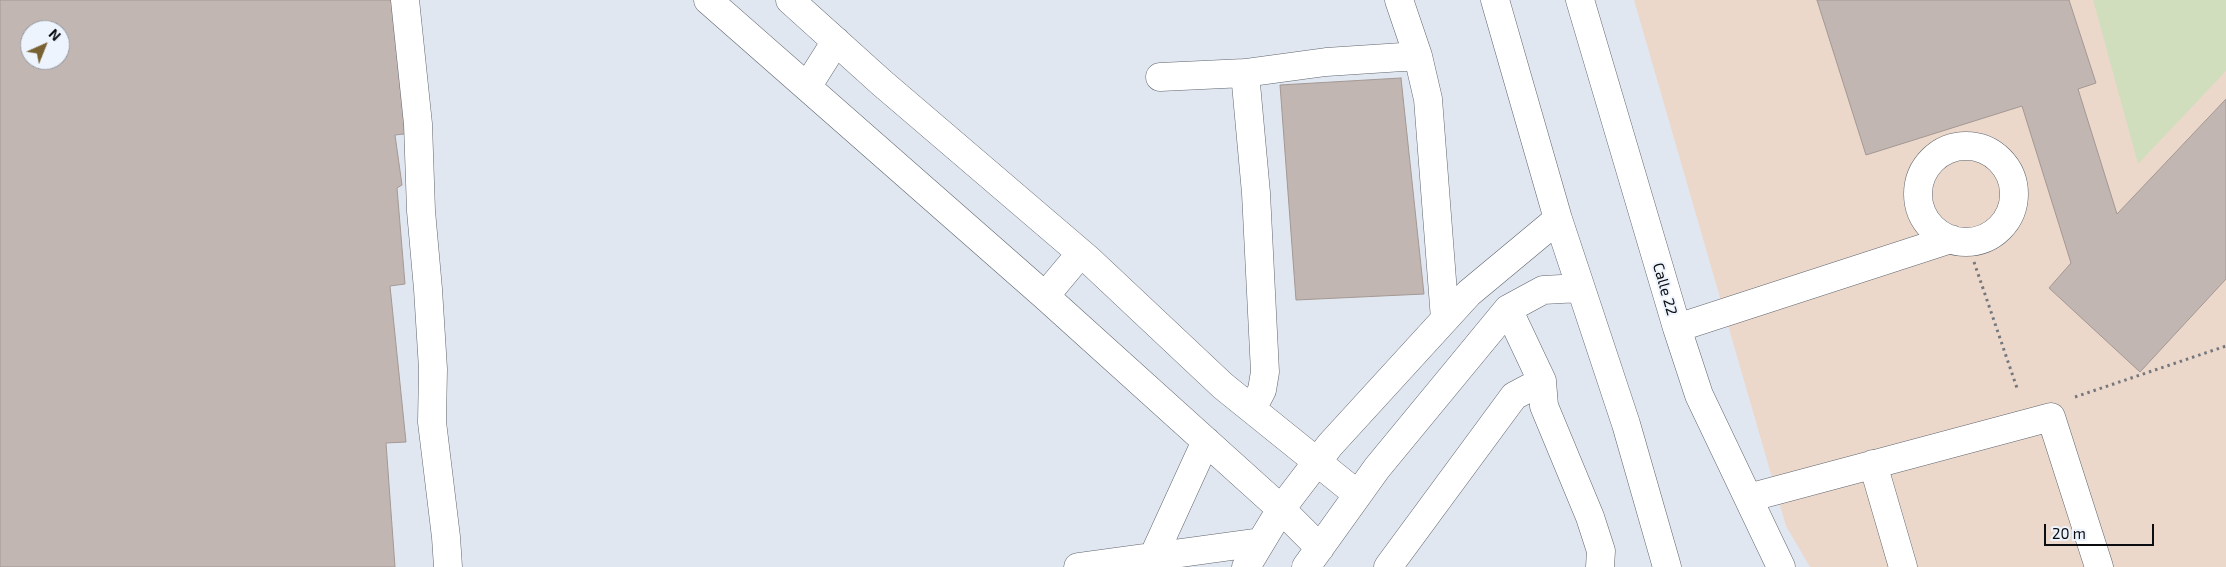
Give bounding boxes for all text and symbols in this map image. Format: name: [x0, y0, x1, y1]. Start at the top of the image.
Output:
north arrow: [20, 20, 70, 70]
text: N: [46, 25, 65, 44]
street label: Calle 22: [1649, 261, 1681, 317]
scale bar: [2046, 514, 2156, 546]
text: 20 m: [2052, 524, 2086, 542]

